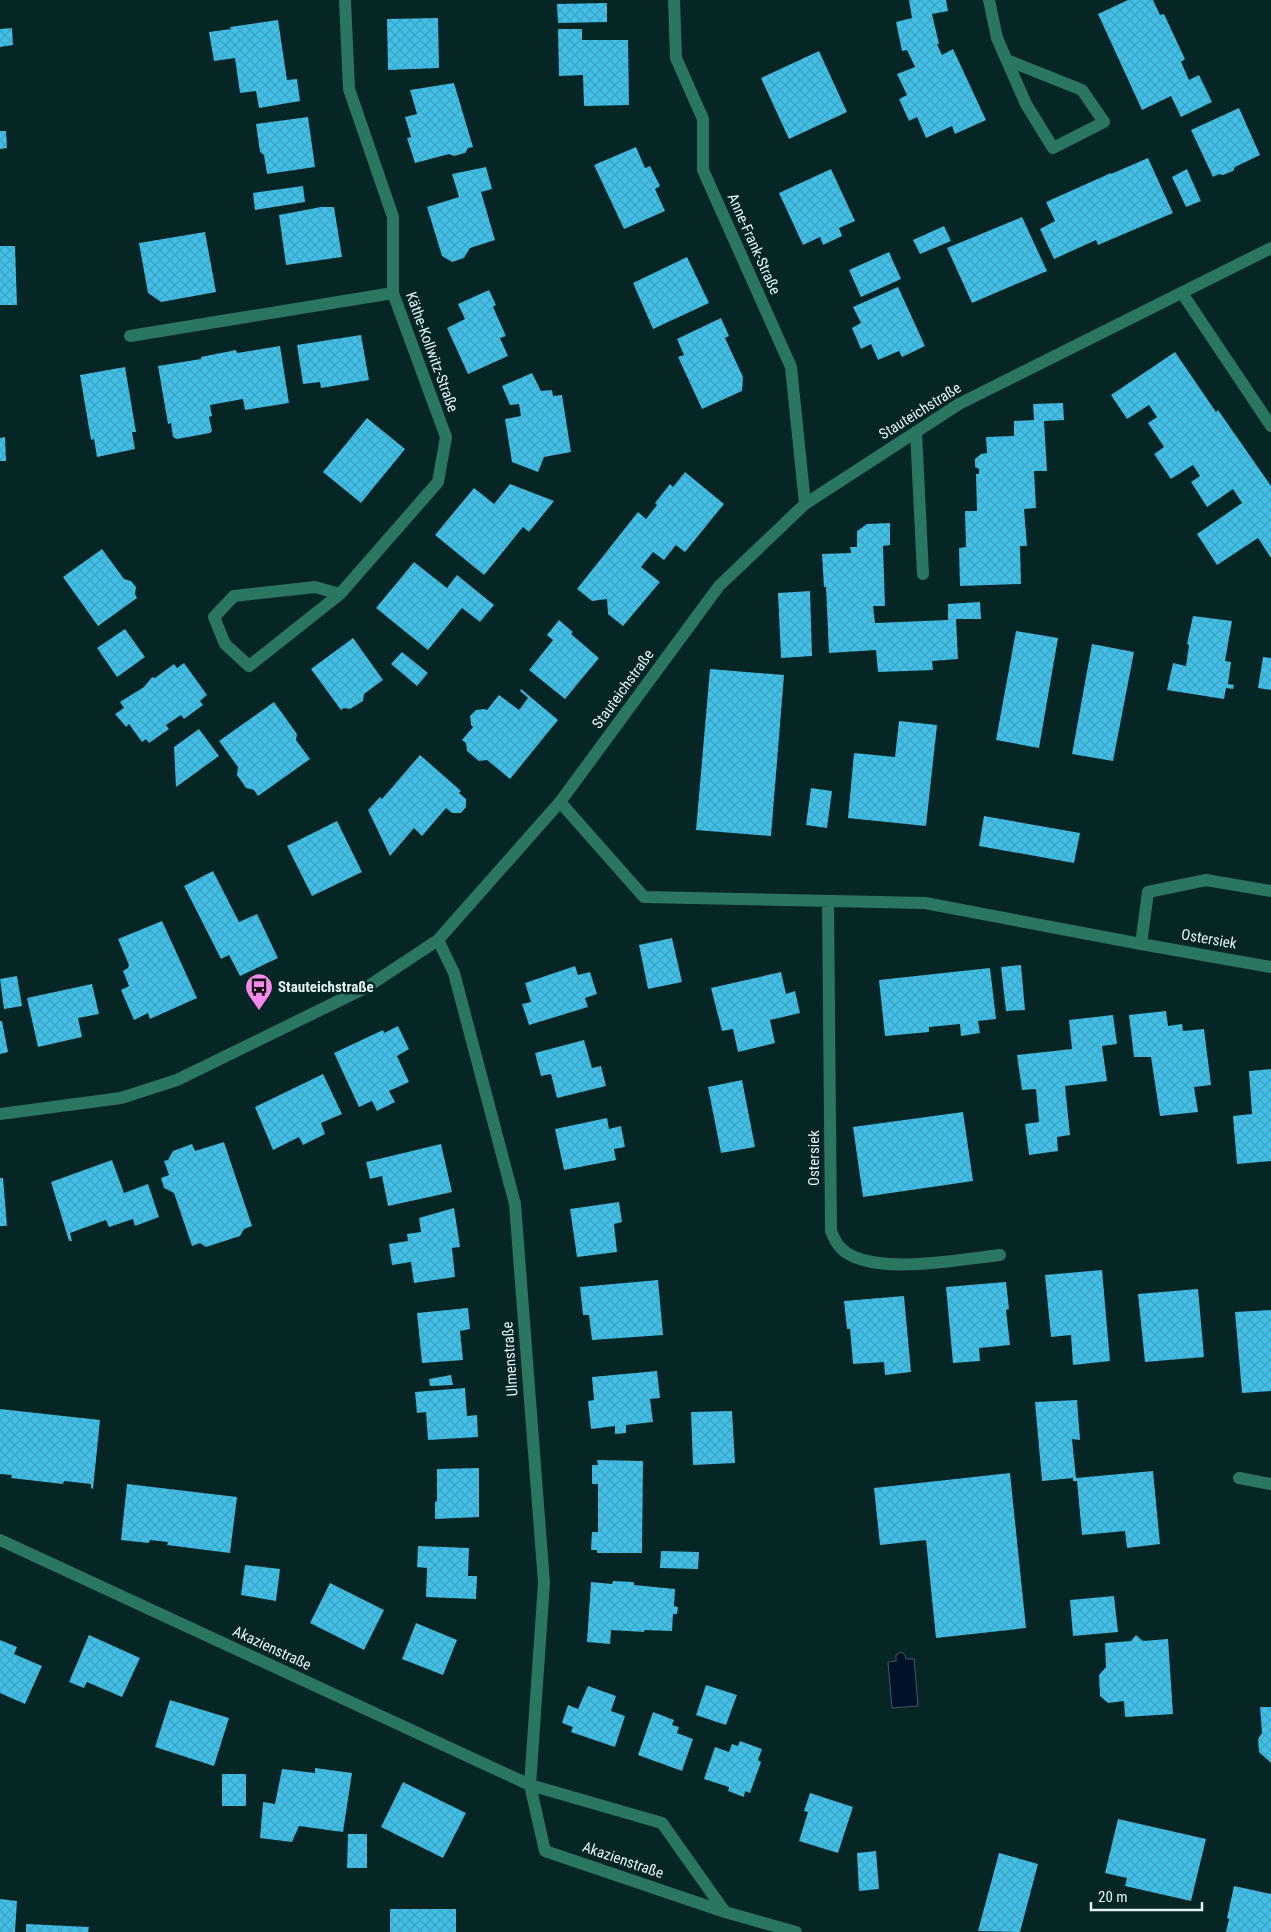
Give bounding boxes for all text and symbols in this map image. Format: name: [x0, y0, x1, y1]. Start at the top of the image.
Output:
street label: Anne-Frank-Straße: [724, 191, 784, 297]
street label: Käthe-Kollwitz-Straße: [402, 289, 462, 415]
street label: Stauteichstraße: [876, 379, 964, 443]
street label: Stauteichstraße: [588, 646, 658, 732]
street label: Ostersiek: [1180, 925, 1238, 953]
bus stop icon: Stauteichstraße: [244, 972, 274, 1011]
place label: Stauteichstraße: [278, 978, 374, 996]
street label: Ostersiek: [805, 1130, 823, 1186]
street label: Ulmenstraße: [498, 1321, 522, 1397]
street label: Akazienstraße: [230, 1622, 314, 1674]
street label: Akazienstraße: [580, 1838, 666, 1882]
scale bar: [1091, 1880, 1202, 1912]
text: 20 m: [1098, 1888, 1128, 1906]

